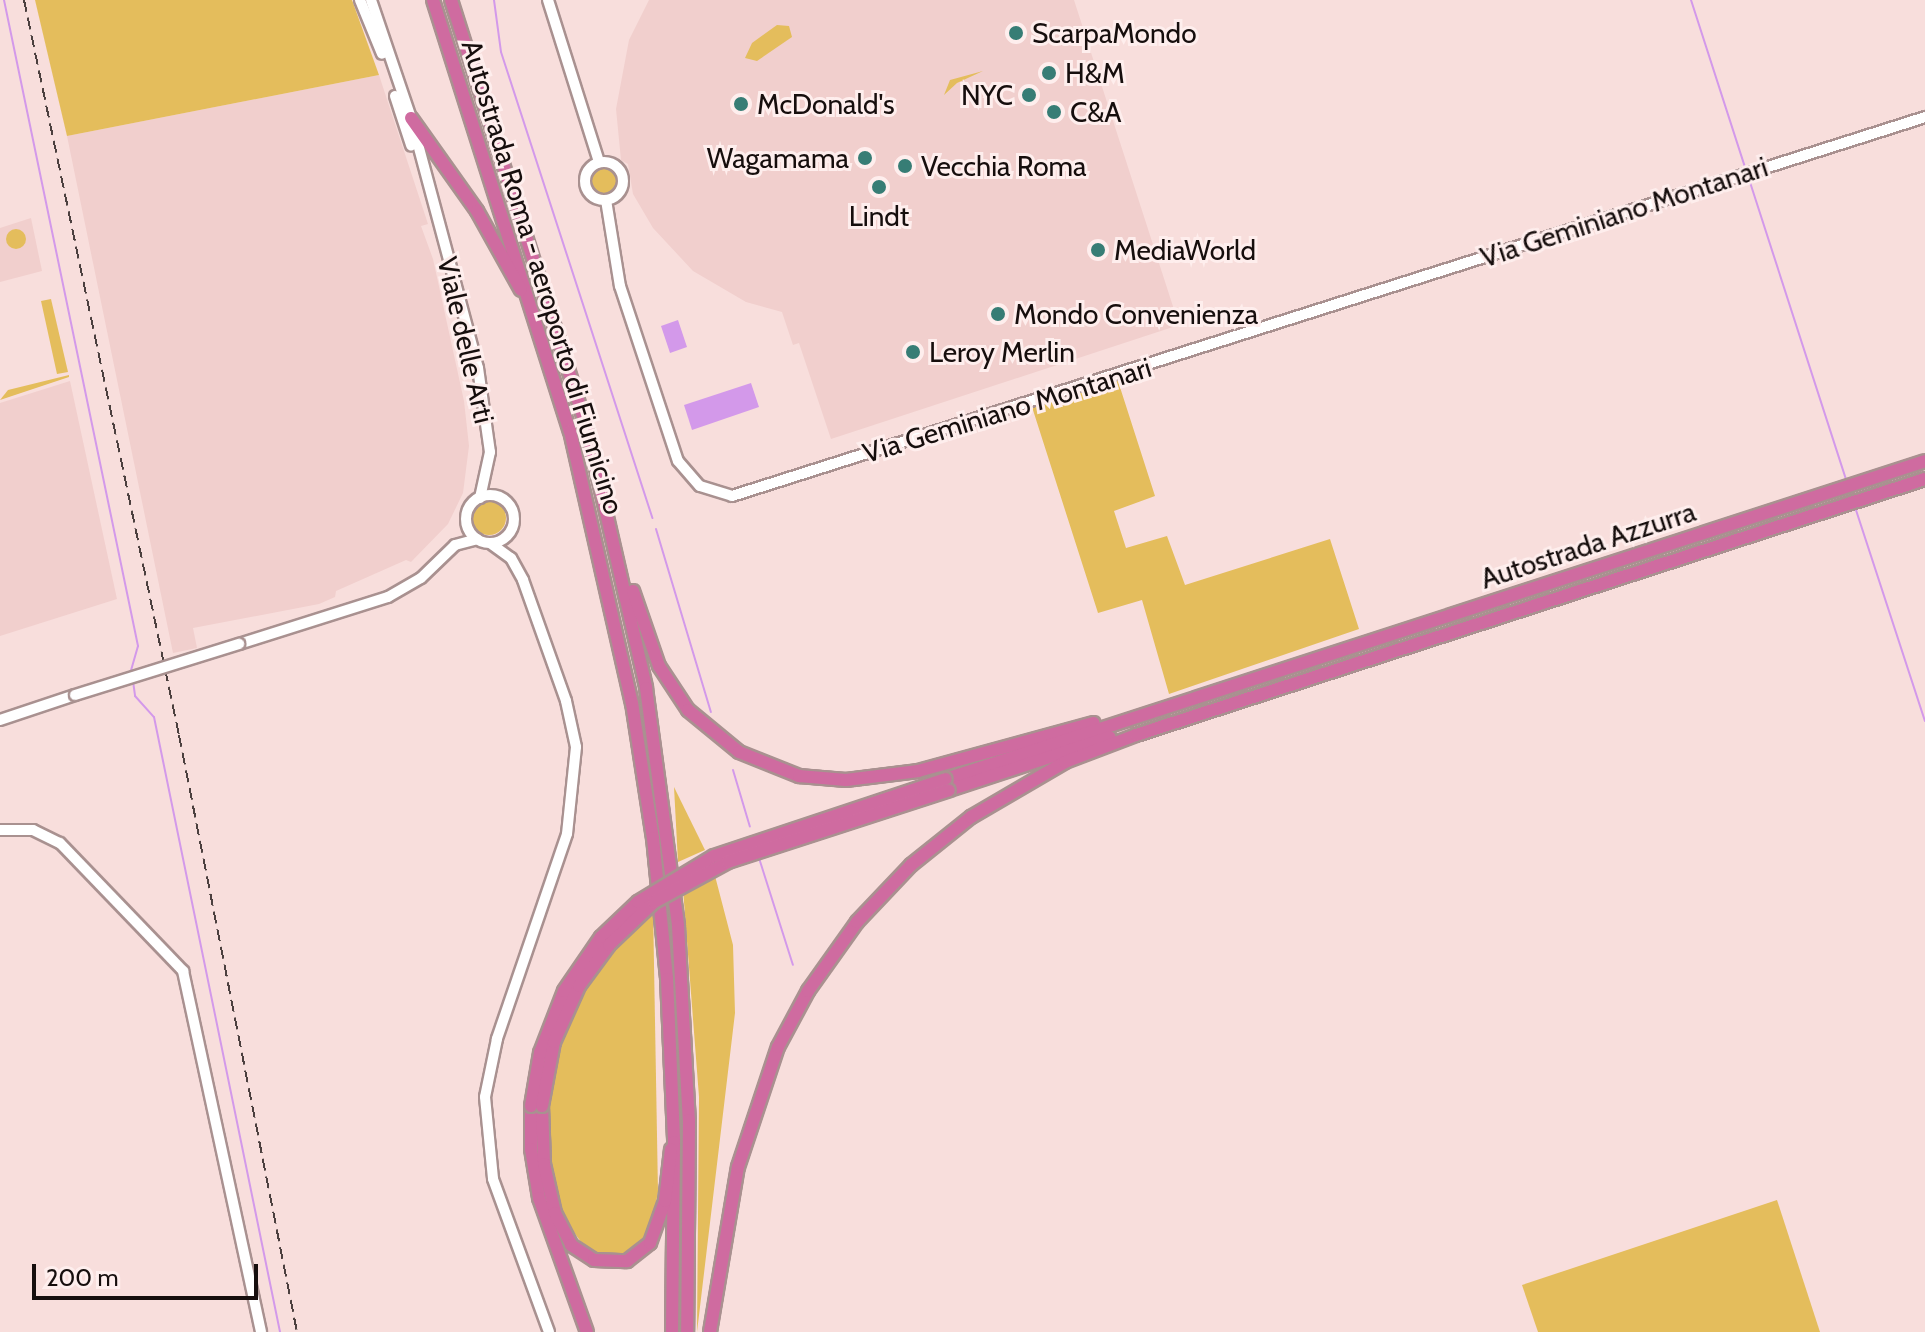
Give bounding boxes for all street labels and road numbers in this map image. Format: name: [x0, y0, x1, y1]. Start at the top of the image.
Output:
street label: Autostrada Roma - aeroporto di Fiumicino: [455, 36, 631, 518]
street label: Via Geminiano Montanari: [1476, 150, 1772, 274]
street label: Viale delle Arti: [431, 253, 501, 427]
street label: Via Geminiano Montanari: [859, 350, 1155, 470]
street label: Autostrada Azzurra: [1476, 494, 1700, 596]

